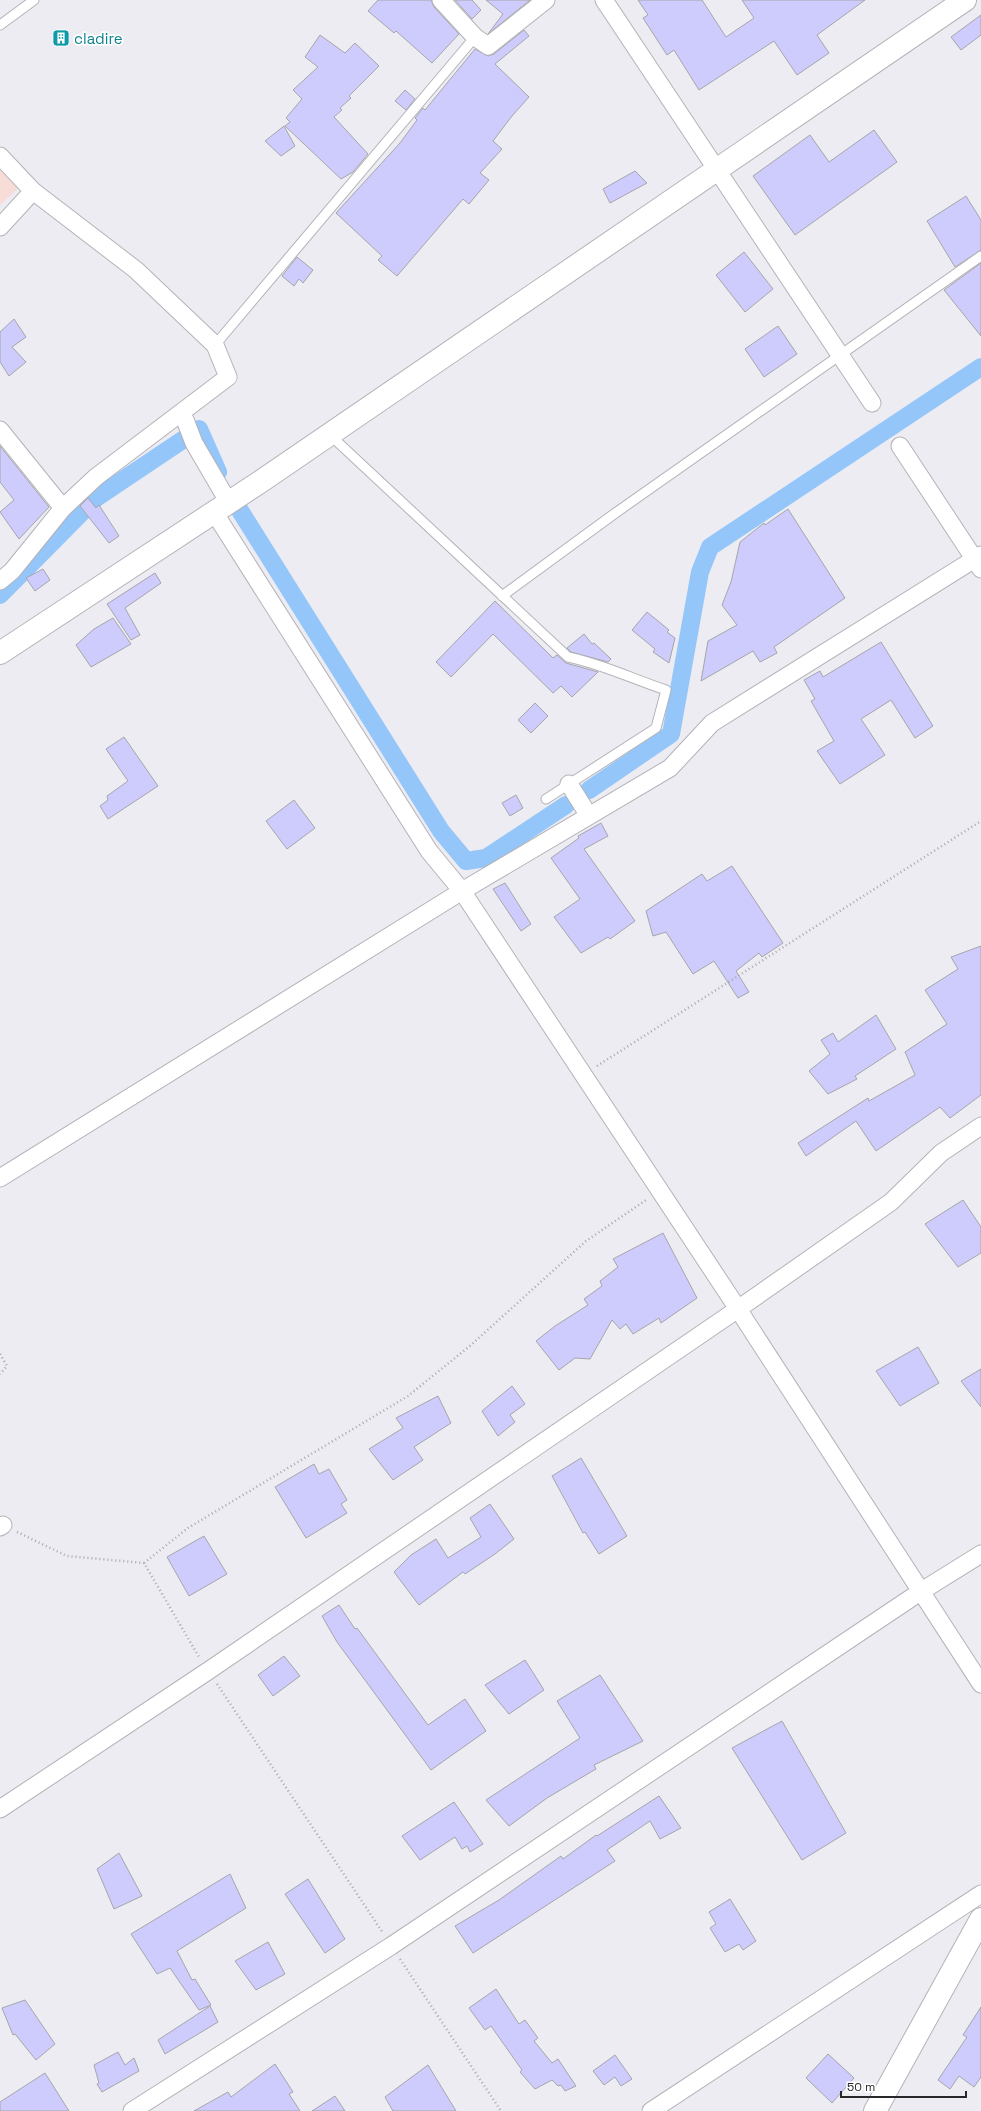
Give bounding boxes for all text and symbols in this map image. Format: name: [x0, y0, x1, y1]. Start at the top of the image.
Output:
building icon: cladire: [51, 28, 71, 48]
place label: cladire: [74, 29, 123, 48]
scale bar: [841, 2073, 966, 2099]
text: 50 m: [847, 2079, 875, 2095]

